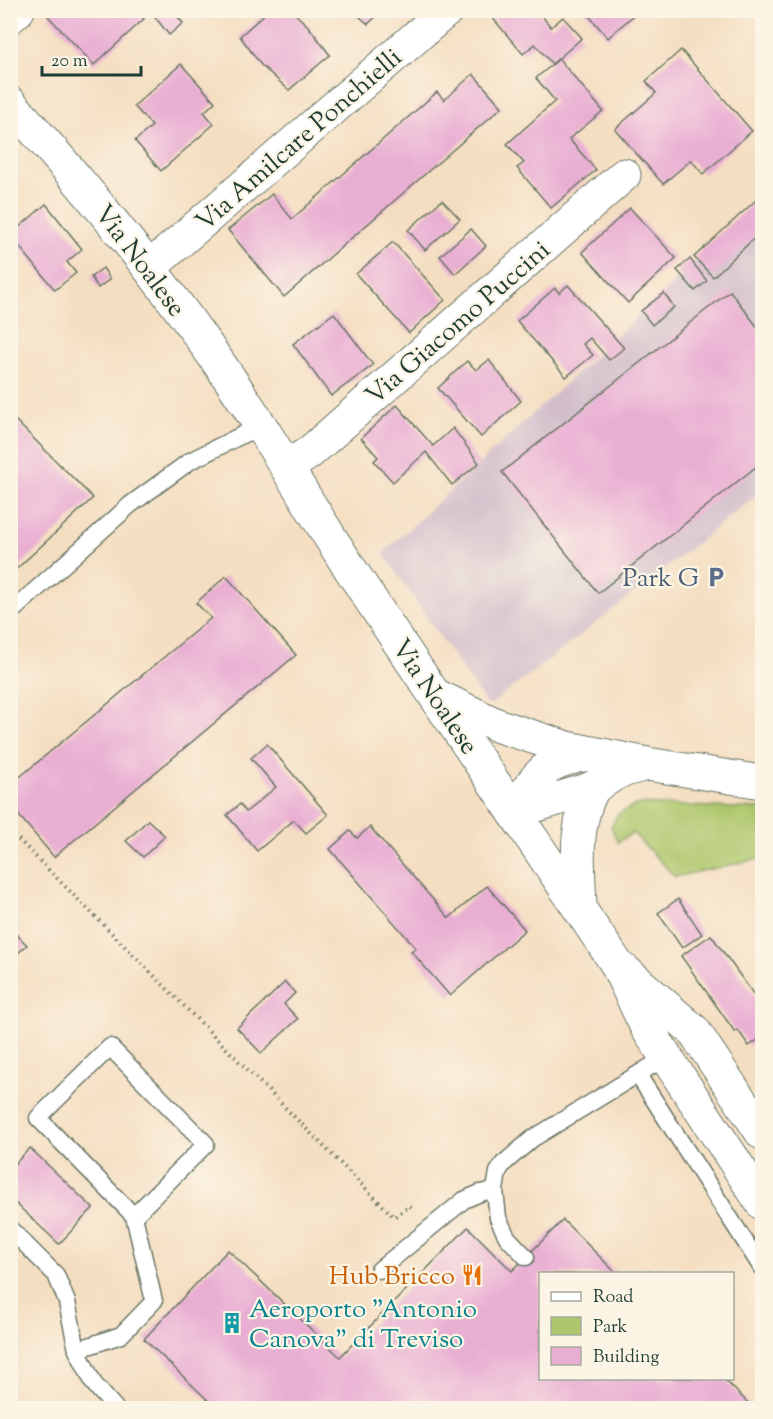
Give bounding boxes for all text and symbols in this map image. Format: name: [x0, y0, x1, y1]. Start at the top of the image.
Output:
scale bar: [42, 39, 141, 77]
street label: Via Amilcare Ponchielli: [188, 41, 411, 241]
text: 20 m: [51, 49, 88, 75]
street label: Via Noalese: [84, 197, 194, 326]
street label: Via Giacomo Puccini: [358, 233, 559, 415]
place label: Park G: [622, 561, 699, 598]
parking icon: Park G: [704, 565, 728, 589]
street label: Via Noalese: [382, 632, 486, 763]
place label: Hub Bricco: [329, 1259, 455, 1296]
restaurant icon: Hub Bricco: [460, 1263, 484, 1287]
legend: [539, 1272, 734, 1380]
text: Road: [593, 1285, 633, 1311]
place label: Aeroporto "Antonio Canova" di Treviso: [249, 1292, 477, 1359]
building icon: Aeroporto "Antonio Canova" di Treviso: [220, 1311, 244, 1335]
text: Park: [593, 1315, 628, 1341]
text: Building: [593, 1345, 659, 1371]

